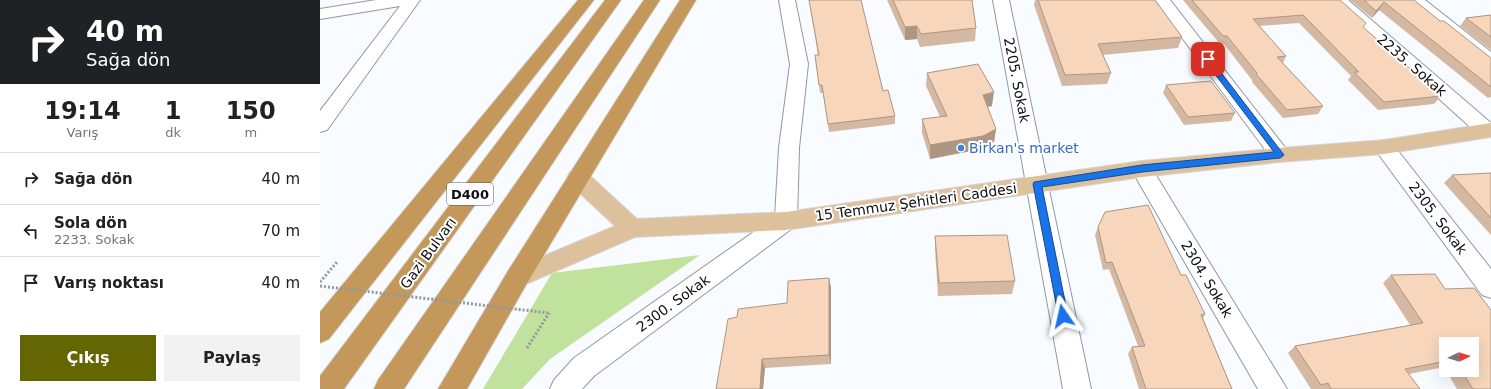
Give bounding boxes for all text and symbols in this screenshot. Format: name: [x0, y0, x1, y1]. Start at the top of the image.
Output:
text: 40 m: [86, 15, 164, 48]
icon: right: [20, 16, 72, 68]
street label: 2235. Sokak: [1374, 31, 1451, 100]
street label: 2205. Sokak: [1001, 36, 1033, 125]
pin: [1191, 42, 1225, 76]
icon: arrive: [1197, 48, 1219, 70]
text: Sağa dön: [86, 49, 170, 70]
text: 19:14: [44, 97, 121, 125]
text: 1: [165, 97, 181, 125]
text: 150: [226, 97, 276, 125]
text: Varış: [67, 125, 98, 140]
text: dk: [165, 125, 181, 140]
text: m: [244, 125, 257, 140]
place label: Birkan's market: [969, 140, 1079, 156]
marker: Birkan's market: [956, 143, 966, 153]
icon: right: [20, 168, 42, 190]
text: Sağa dön: [54, 170, 133, 188]
text: 40 m: [262, 170, 300, 188]
street label: 2305. Sokak: [1406, 179, 1471, 258]
street label: 15 Temmuz Şehitleri Caddesi: [814, 180, 1018, 224]
road number: D400: [447, 183, 493, 205]
text: Sola dön: [54, 214, 127, 232]
street label: Gazi Bulvarı: [397, 214, 459, 292]
icon: left: [20, 220, 42, 242]
text: 70 m: [262, 222, 300, 240]
text: 2233. Sokak: [54, 232, 134, 247]
street label: 2304. Sokak: [1178, 238, 1237, 321]
street label: 2300. Sokak: [633, 271, 713, 335]
icon: arrive: [20, 272, 42, 294]
text: Varış noktası: [54, 274, 164, 292]
text: 40 m: [262, 274, 300, 292]
position arrow: [1042, 295, 1084, 337]
button: Çıkış: [20, 335, 156, 381]
button: Paylaş: [164, 335, 300, 381]
north arrow: [1439, 337, 1479, 377]
map controls: [1439, 337, 1479, 377]

